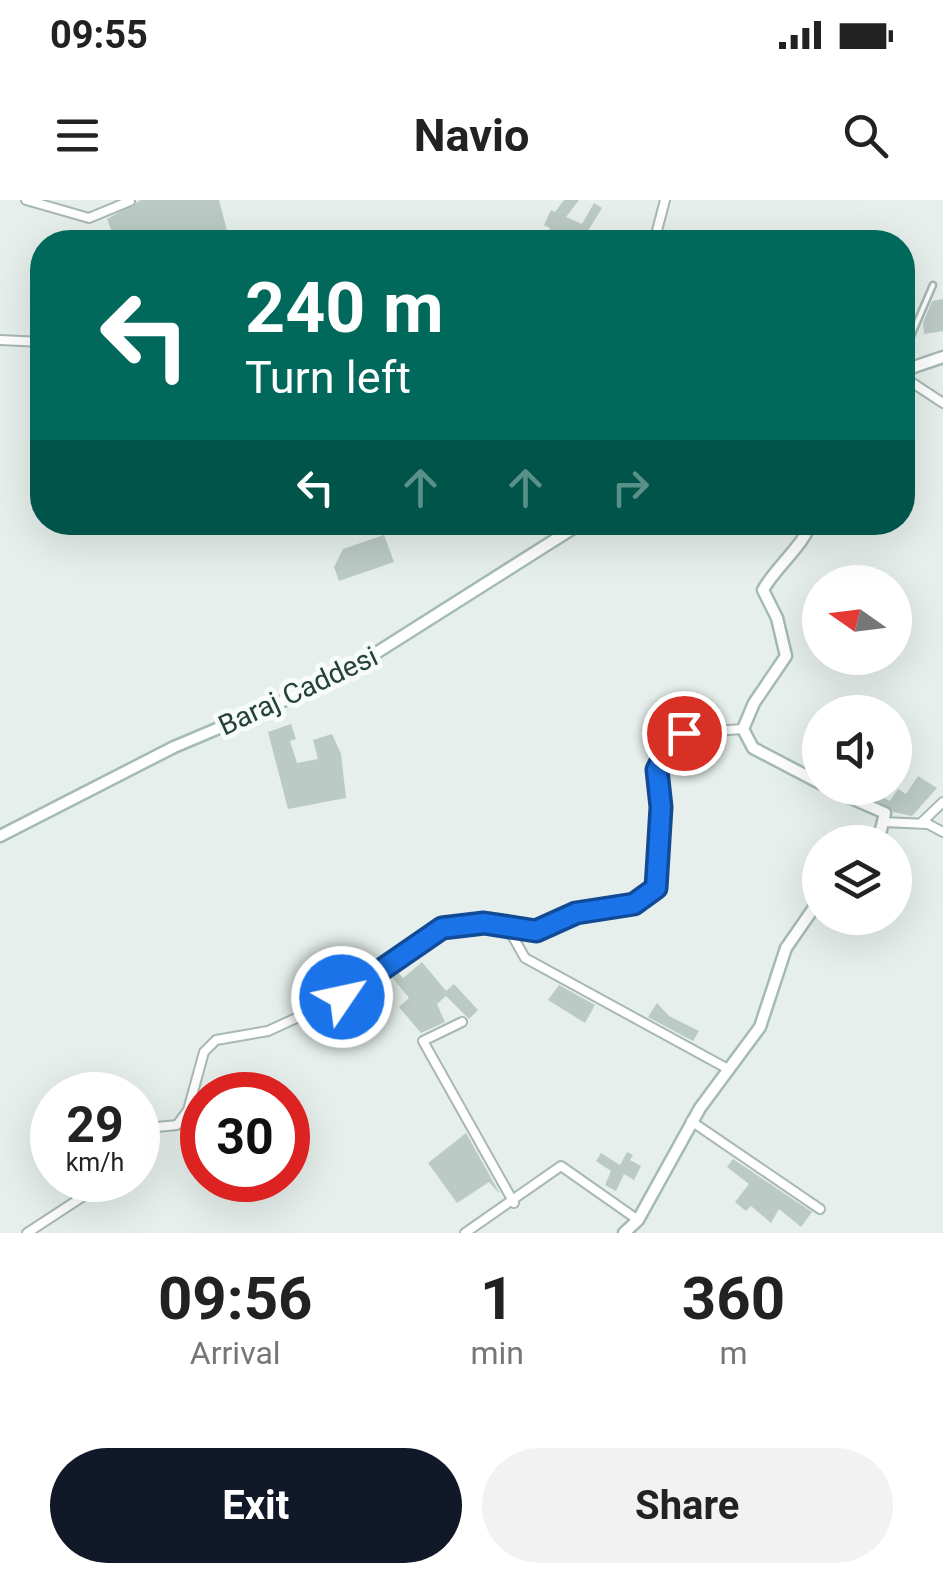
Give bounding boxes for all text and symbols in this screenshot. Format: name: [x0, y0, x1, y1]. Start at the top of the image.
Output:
text: 09:55: [50, 13, 148, 57]
icon: menu: [50, 108, 105, 163]
icon: search: [838, 108, 893, 163]
text: Navio: [414, 109, 529, 162]
text: 240 m: [245, 267, 444, 349]
icon: left: [80, 270, 210, 400]
text: Turn left: [245, 351, 411, 404]
icon: left: [288, 460, 343, 515]
icon: ahead: [393, 460, 448, 515]
icon: ahead: [498, 460, 553, 515]
icon: right: [603, 460, 658, 515]
north arrow: [802, 565, 912, 675]
map controls: [802, 565, 912, 935]
street label: Baraj Caddesi: [213, 640, 383, 742]
pin: [642, 691, 727, 776]
button: sound: [802, 695, 912, 805]
icon: arrive: [657, 706, 712, 761]
button: layers: [802, 825, 912, 935]
position arrow: [290, 945, 394, 1049]
speed limit sign: 30: [180, 1072, 310, 1202]
text: 29: [66, 1096, 124, 1154]
text: km/h: [66, 1148, 124, 1177]
text: 09:56: [158, 1263, 313, 1334]
text: 1: [480, 1263, 514, 1334]
text: 360: [682, 1263, 785, 1334]
text: Arrival: [190, 1334, 281, 1372]
text: min: [470, 1334, 524, 1372]
text: m: [719, 1334, 747, 1372]
button: Exit: [50, 1448, 462, 1563]
button: Share: [482, 1448, 893, 1563]

